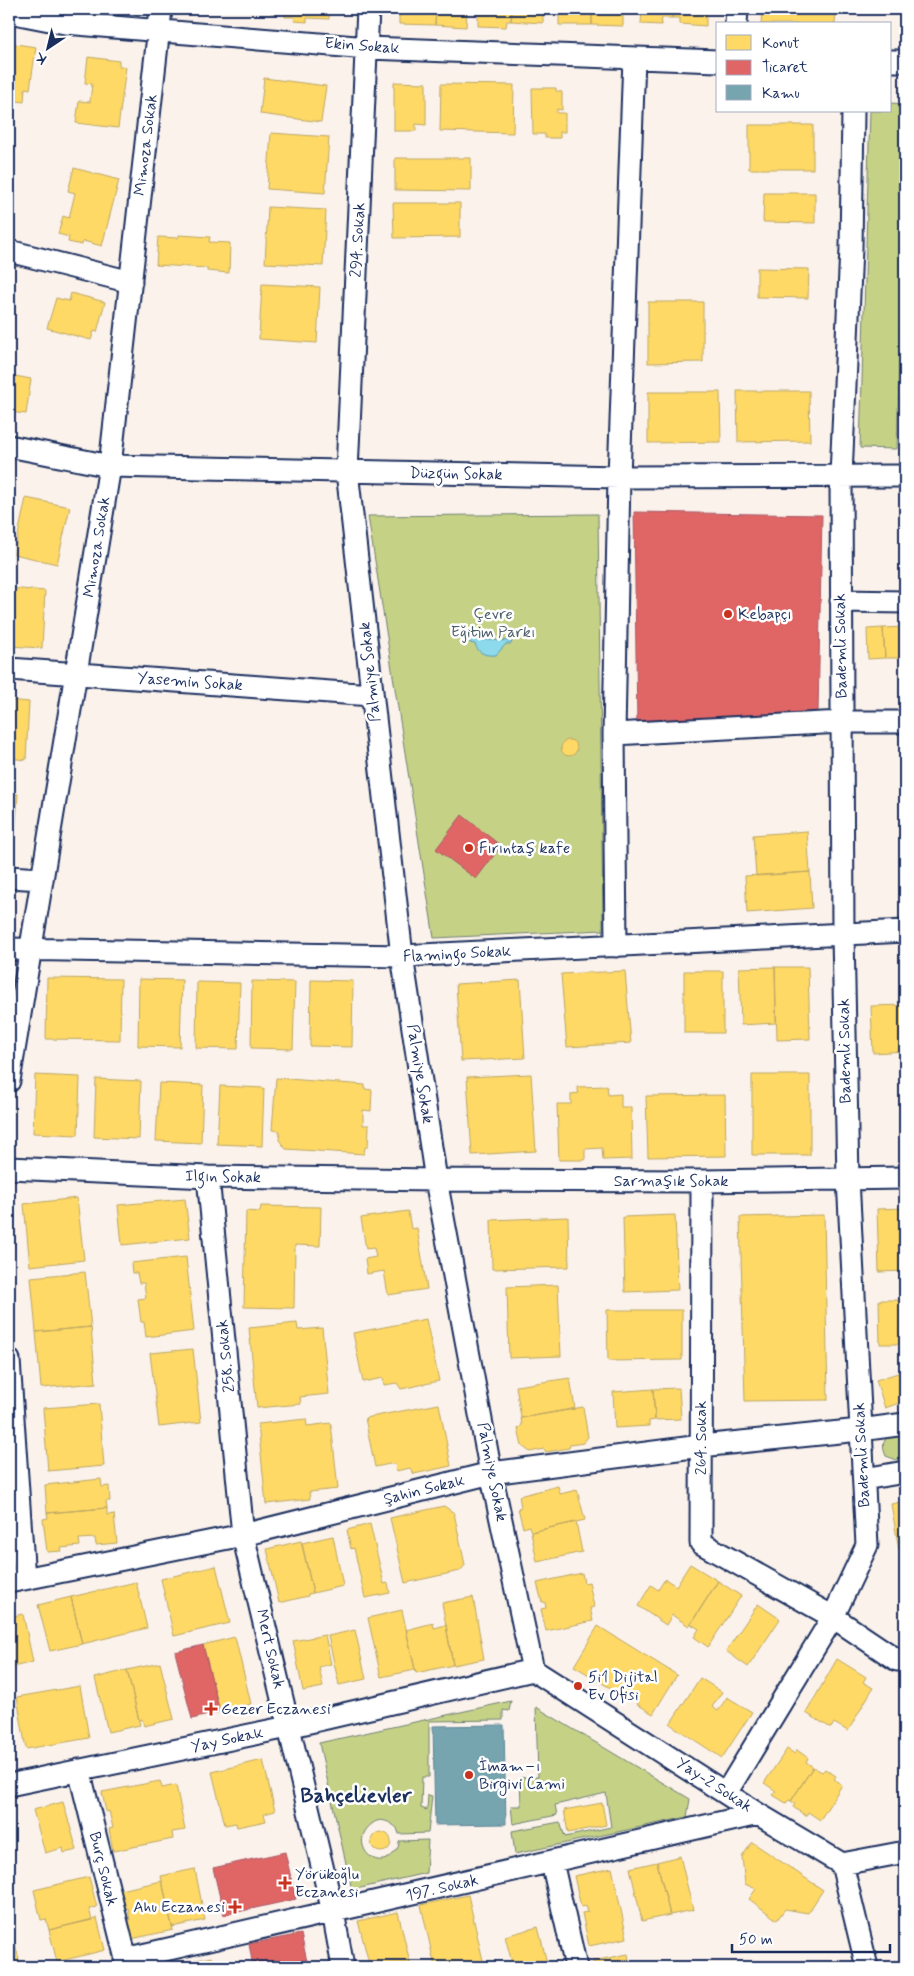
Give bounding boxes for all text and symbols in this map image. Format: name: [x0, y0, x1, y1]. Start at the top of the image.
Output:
north arrow: [22, 22, 72, 72]
legend: [716, 22, 892, 112]
street label: Ekin Sokak: [324, 33, 400, 59]
text: Konut: [762, 34, 800, 54]
text: K: [31, 47, 50, 68]
text: Ticaret: [762, 58, 808, 78]
text: Kamu: [762, 84, 800, 104]
street label: Mimoza Sokak: [129, 93, 163, 197]
street label: 294. Sokak: [346, 202, 370, 278]
street label: Düzgün Sokak: [409, 463, 503, 486]
street label: Mimoza Sokak: [79, 495, 115, 599]
street label: Bademli Sokak: [830, 593, 852, 699]
park label: Çevre Eğitim Parkı: [451, 604, 535, 643]
place label: Kebapçı: [738, 604, 792, 625]
marker: Kebapçı: [722, 608, 734, 620]
street label: Palmiye Sokak: [354, 621, 386, 723]
street label: Yasemin Sokak: [137, 668, 243, 696]
place label: Fırıntaş kafe: [479, 838, 570, 859]
marker: Fırıntaş kafe: [463, 842, 475, 854]
street label: Flamingo Sokak: [402, 941, 512, 968]
street label: Bademli Sokak: [834, 998, 856, 1104]
street label: Palmiye Sokak: [402, 1023, 438, 1125]
street label: Ilgın Sokak: [185, 1166, 261, 1189]
street label: Sarmaşık Sokak: [614, 1171, 728, 1192]
street label: 258. Sokak: [212, 1318, 240, 1393]
street label: 264. Sokak: [691, 1401, 712, 1475]
street label: Bademli Sokak: [849, 1402, 875, 1508]
street label: Palmiye Sokak: [472, 1421, 512, 1523]
street label: Şahin Sokak: [381, 1470, 467, 1510]
street label: Mert Sokak: [251, 1607, 289, 1691]
place label: 5i1 Dijital Ev Ofisi: [588, 1667, 658, 1706]
marker: 5i1 Dijital Ev Ofisi: [572, 1680, 584, 1692]
place label: Gezer Eczanesi: [221, 1699, 331, 1720]
marker: Gezer Eczanesi: [205, 1703, 217, 1715]
street label: Yay Sokak: [189, 1722, 265, 1758]
street label: Yay-2 Sokak: [672, 1753, 756, 1817]
place label: İmam–ı Birgivi Cami: [479, 1756, 565, 1796]
marker: İmam–ı Birgivi Cami: [463, 1769, 475, 1781]
district label: Bahçelievler: [300, 1782, 413, 1810]
street label: Burç Sokak: [84, 1830, 122, 1908]
place label: Yörükoğlu Eczanesi: [295, 1864, 359, 1903]
street label: 197. Sokak: [404, 1869, 480, 1907]
marker: Yörükoğlu Eczanesi: [279, 1877, 291, 1889]
place label: Ahu Eczanesi: [133, 1897, 225, 1918]
marker: Ahu Eczanesi: [229, 1901, 241, 1913]
scale bar: [732, 1921, 889, 1953]
text: 50 m: [739, 1930, 773, 1950]

